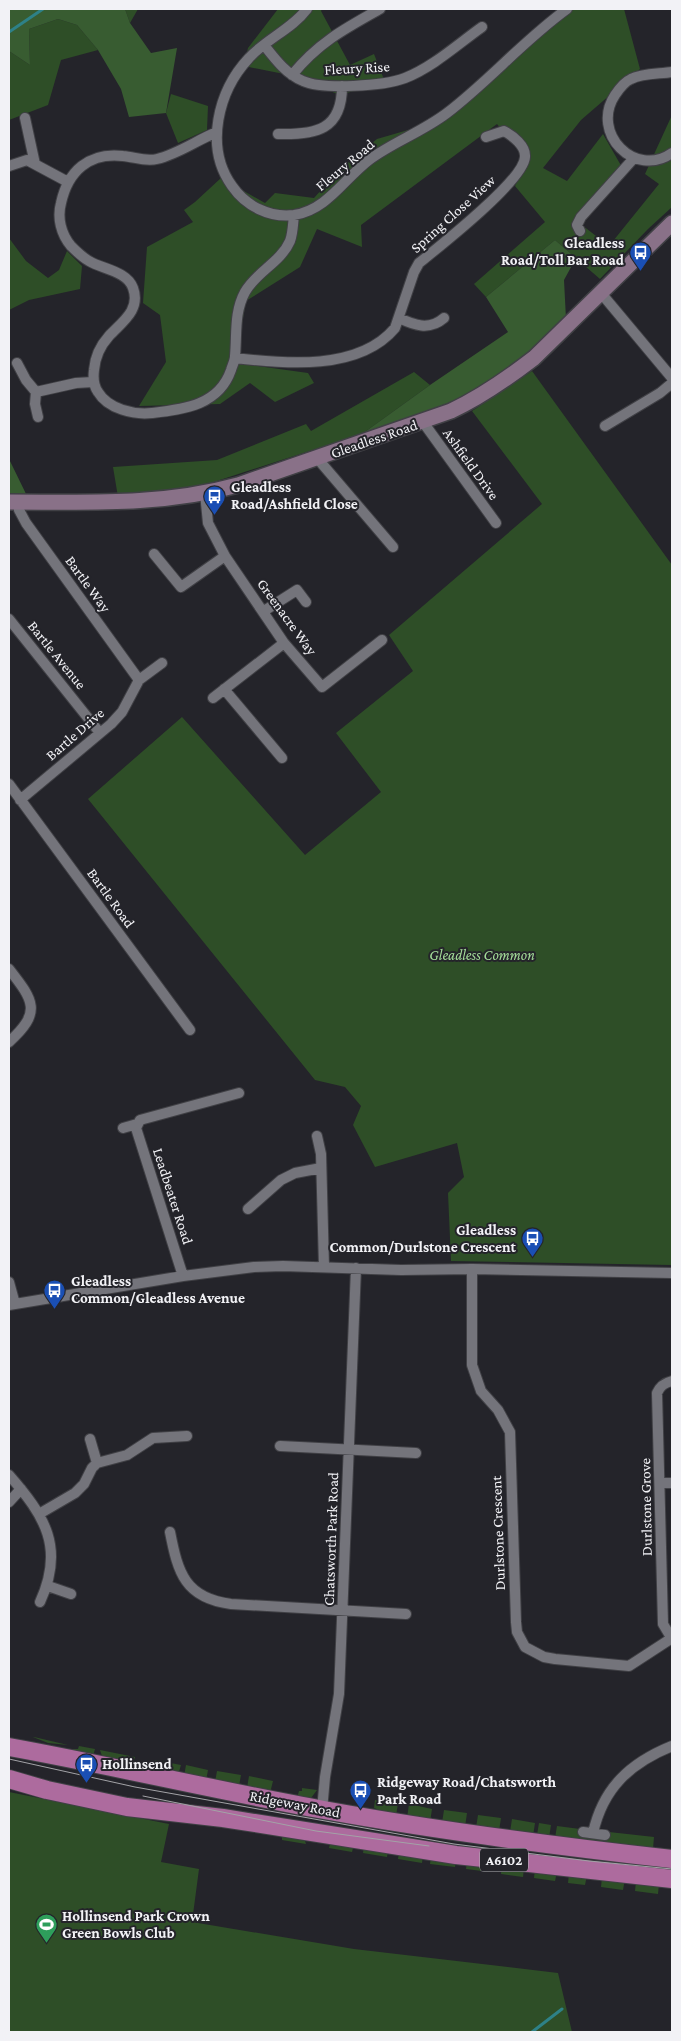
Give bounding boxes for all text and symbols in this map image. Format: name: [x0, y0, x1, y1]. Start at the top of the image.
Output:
street label: Fleury Rise: [324, 58, 391, 79]
street label: Fleury Road: [313, 136, 378, 195]
street label: Spring Close View: [408, 171, 500, 257]
place label: Gleadless Road/Toll Bar Road: [501, 235, 625, 268]
bus stop icon: Gleadless Road/Toll Bar Road: [628, 240, 652, 271]
street label: Gleadless Road: [329, 417, 419, 461]
street label: Ashfield Drive: [440, 425, 502, 503]
place label: Gleadless Road/Ashfield Close: [231, 479, 358, 512]
bus stop icon: Gleadless Road/Ashfield Close: [203, 484, 227, 515]
street label: Bartle Way: [61, 553, 114, 616]
street label: Greenacre Way: [253, 576, 320, 659]
street label: Bartle Avenue: [25, 618, 90, 693]
street label: Bartle Drive: [43, 704, 107, 763]
street label: Bartle Road: [84, 865, 138, 931]
park label: Gleadless Common: [429, 947, 535, 963]
street label: Leadbeater Road: [150, 1146, 196, 1246]
place label: Gleadless Common/Durlstone Crescent: [329, 1222, 517, 1255]
bus stop icon: Gleadless Common/Durlstone Crescent: [520, 1227, 544, 1258]
place label: Gleadless Common/Gleadless Avenue: [71, 1273, 245, 1306]
bus stop icon: Gleadless Common/Gleadless Avenue: [43, 1278, 67, 1309]
street label: Durlstone Grove: [637, 1457, 655, 1556]
street label: Chatsworth Park Road: [321, 1472, 341, 1606]
street label: Durlstone Crescent: [488, 1474, 508, 1591]
bus stop icon: Hollinsend: [74, 1752, 98, 1783]
place label: Hollinsend: [102, 1756, 172, 1772]
place label: Ridgeway Road/Chatsworth Park Road: [377, 1774, 556, 1807]
bus stop icon: Ridgeway Road/Chatsworth Park Road: [349, 1779, 373, 1810]
street label: Ridgeway Road: [248, 1787, 342, 1822]
road number: A6102: [480, 1848, 528, 1872]
place label: Hollinsend Park Crown Green Bowls Club: [62, 1908, 210, 1941]
sports icon: Hollinsend Park Crown Green Bowls Club: [34, 1913, 58, 1944]

